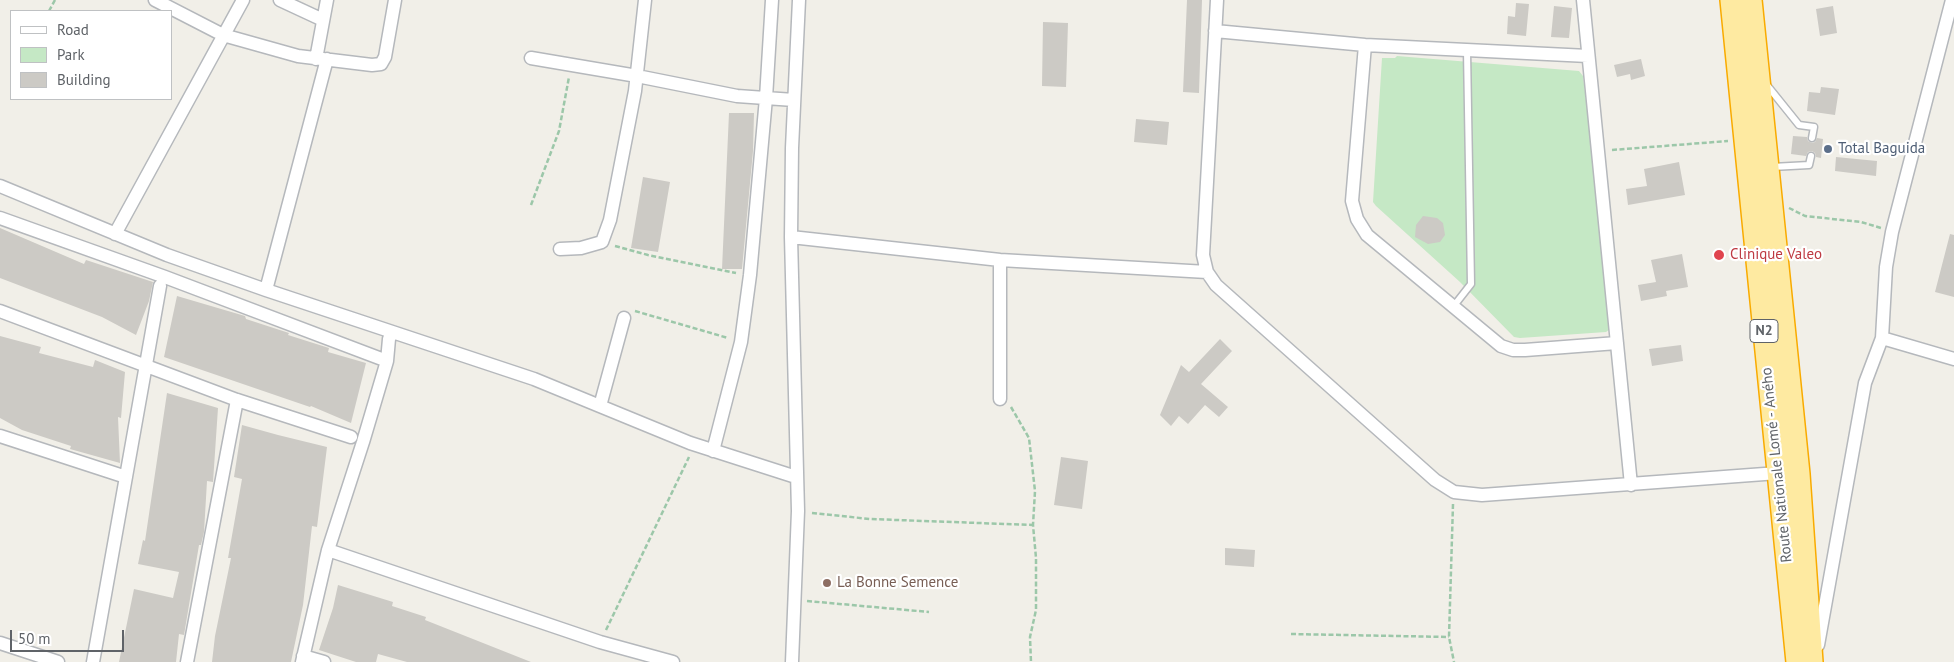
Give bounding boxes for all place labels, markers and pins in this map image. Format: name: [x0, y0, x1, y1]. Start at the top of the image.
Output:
place label: Total Baguida: [1838, 140, 1925, 158]
marker: Total Baguida: [1822, 143, 1834, 155]
place label: Clinique Valeo: [1730, 246, 1822, 264]
marker: Clinique Valeo: [1712, 248, 1726, 262]
place label: La Bonne Semence: [837, 574, 958, 592]
marker: La Bonne Semence: [821, 577, 833, 589]

